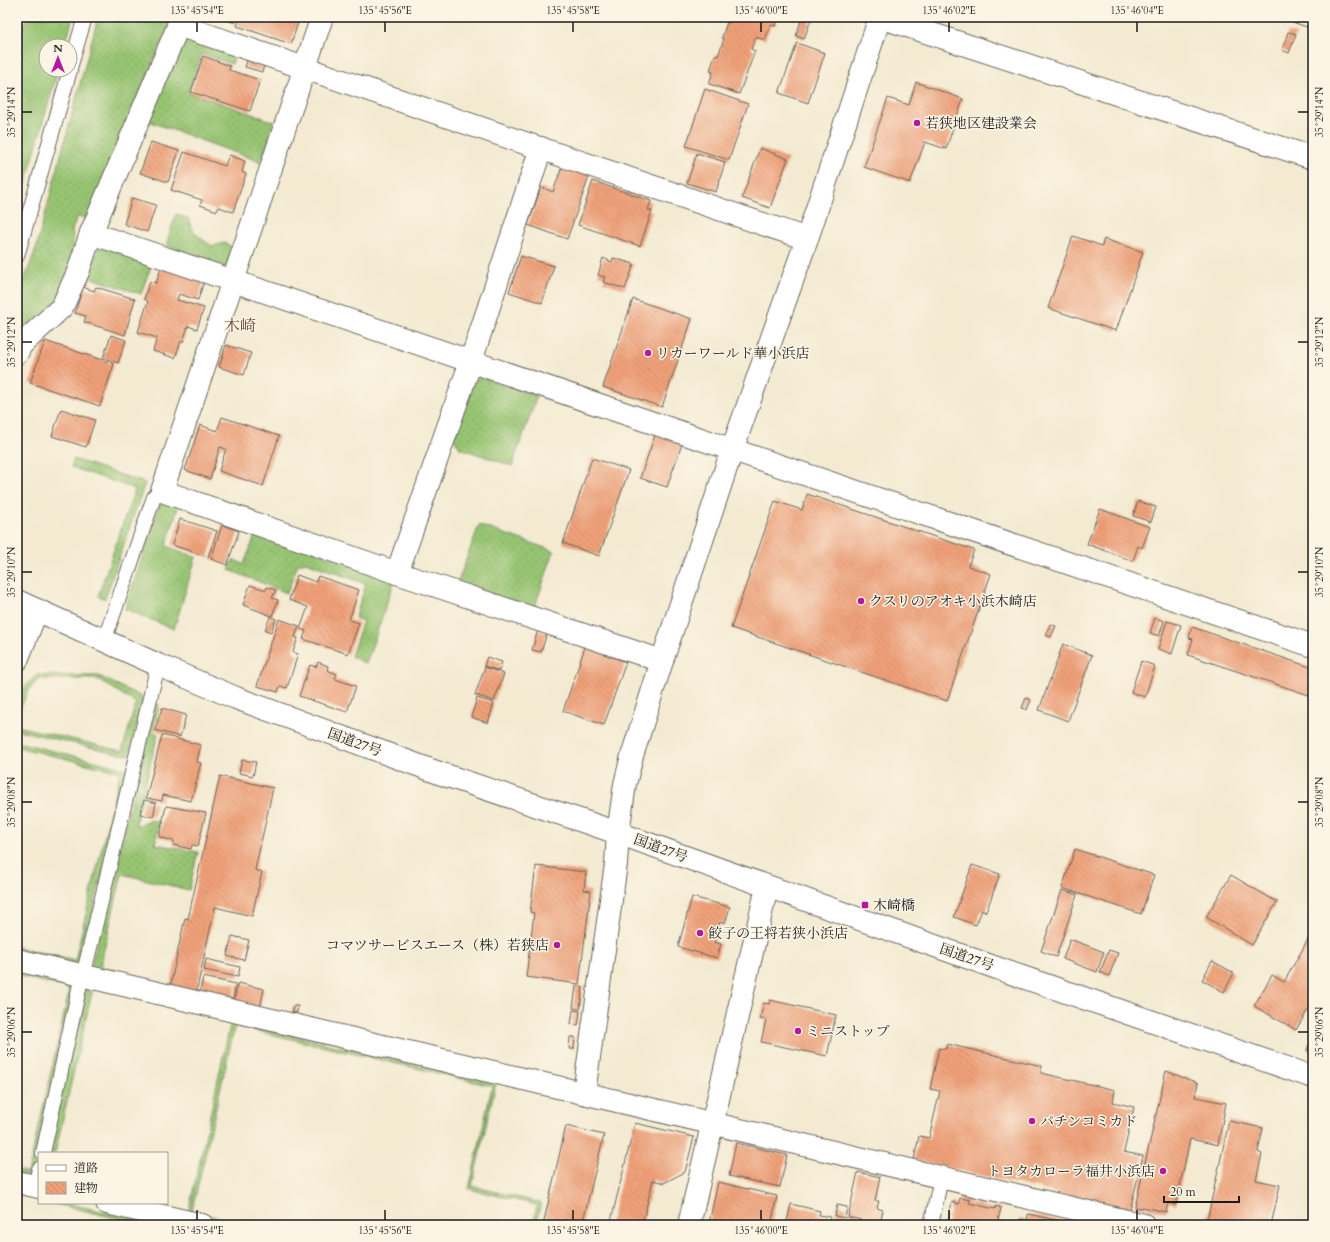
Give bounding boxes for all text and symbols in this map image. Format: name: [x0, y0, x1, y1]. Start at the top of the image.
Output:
text: 135°45'54"E: [170, 4, 224, 18]
text: 135°45'56"E: [358, 4, 412, 18]
text: 135°45'58"E: [546, 4, 600, 18]
text: 135°46'00"E: [734, 4, 788, 18]
text: 135°46'02"E: [922, 4, 976, 18]
text: 135°46'04"E: [1110, 4, 1164, 18]
north arrow: [38, 38, 78, 78]
text: N: [53, 41, 63, 56]
text: 35°29'14"N: [5, 86, 19, 137]
text: 35°29'14"N: [1313, 86, 1327, 137]
place label: 若狭地区建設業会: [925, 114, 1037, 133]
marker: 若狭地区建設業会: [912, 118, 922, 128]
district label: 木崎: [224, 315, 256, 337]
text: 35°29'12"N: [5, 316, 19, 367]
text: 35°29'12"N: [1313, 316, 1327, 367]
place label: リカーワールド華小浜店: [656, 344, 810, 363]
marker: リカーワールド華小浜店: [643, 348, 653, 358]
text: 35°29'10"N: [5, 546, 19, 597]
text: 35°29'10"N: [1313, 546, 1327, 597]
place label: クスリのアオキ小浜木崎店: [869, 592, 1037, 611]
marker: クスリのアオキ小浜木崎店: [856, 596, 866, 606]
street label: 国道27号: [325, 724, 385, 761]
text: 35°29'08"N: [5, 776, 19, 827]
text: 35°29'08"N: [1313, 776, 1327, 827]
street label: 国道27号: [631, 830, 691, 867]
place label: 木崎橋: [873, 896, 915, 915]
marker: 木崎橋: [860, 900, 870, 910]
place label: 餃子の王将若狭小浜店: [708, 924, 848, 943]
marker: 餃子の王将若狭小浜店: [695, 928, 705, 938]
place label: コマツサービスエース（株）若狭店: [326, 936, 549, 955]
street label: 国道27号: [937, 939, 997, 976]
marker: コマツサービスエース（株）若狭店: [552, 940, 562, 950]
text: 35°29'06"N: [5, 1006, 19, 1057]
text: 35°29'06"N: [1313, 1006, 1327, 1057]
place label: ミニストップ: [806, 1022, 890, 1041]
marker: ミニストップ: [793, 1026, 803, 1036]
place label: パチンコミカド: [1040, 1112, 1137, 1131]
marker: パチンコミカド: [1027, 1116, 1037, 1126]
legend: [38, 1152, 168, 1204]
text: 道路: [74, 1160, 98, 1176]
place label: トヨタカローラ福井小浜店: [987, 1162, 1155, 1181]
marker: トヨタカローラ福井小浜店: [1158, 1166, 1168, 1176]
scale bar: [1164, 1178, 1239, 1204]
text: 建物: [74, 1180, 98, 1196]
text: 20 m: [1170, 1184, 1197, 1200]
text: 135°45'54"E: [170, 1224, 224, 1238]
text: 135°45'56"E: [358, 1224, 412, 1238]
text: 135°45'58"E: [546, 1224, 600, 1238]
text: 135°46'00"E: [734, 1224, 788, 1238]
text: 135°46'02"E: [922, 1224, 976, 1238]
text: 135°46'04"E: [1110, 1224, 1164, 1238]

